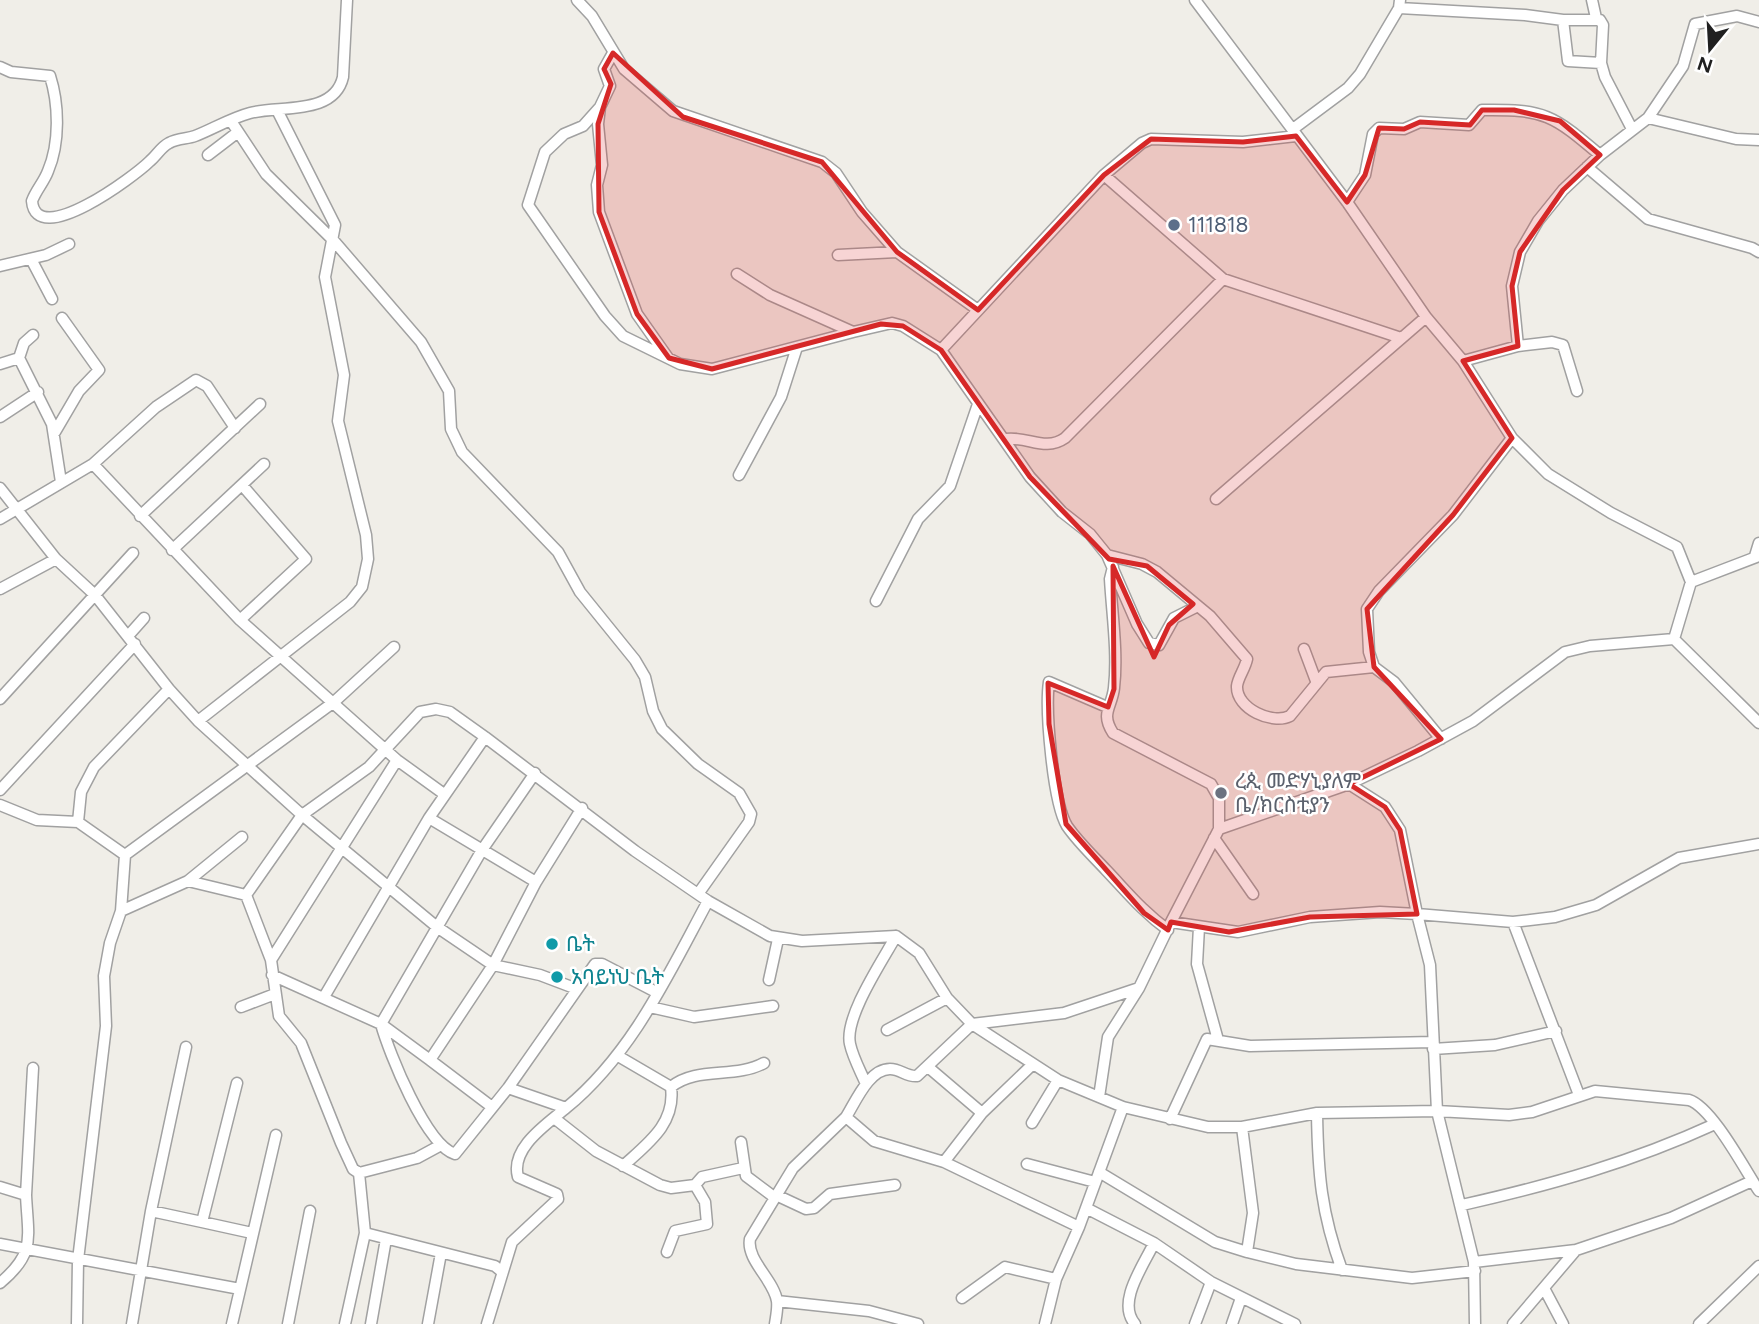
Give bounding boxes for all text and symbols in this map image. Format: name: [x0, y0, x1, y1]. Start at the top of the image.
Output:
north arrow: [1675, 14, 1745, 84]
text: N: [1694, 51, 1715, 78]
place label: 111818: [1188, 212, 1248, 237]
marker: 111818: [1166, 217, 1182, 233]
place label: ረጲ መድሃኒያለም ቤ/ክርስቲያን: [1235, 768, 1361, 817]
marker: ረጲ መድሃኒያለም ቤ/ክርስቲያን: [1213, 785, 1229, 801]
place label: ቤት: [566, 931, 595, 956]
marker: ቤት: [544, 936, 560, 952]
place label: አባይነህ ቤት: [571, 964, 665, 989]
marker: አባይነህ ቤት: [549, 969, 565, 985]

